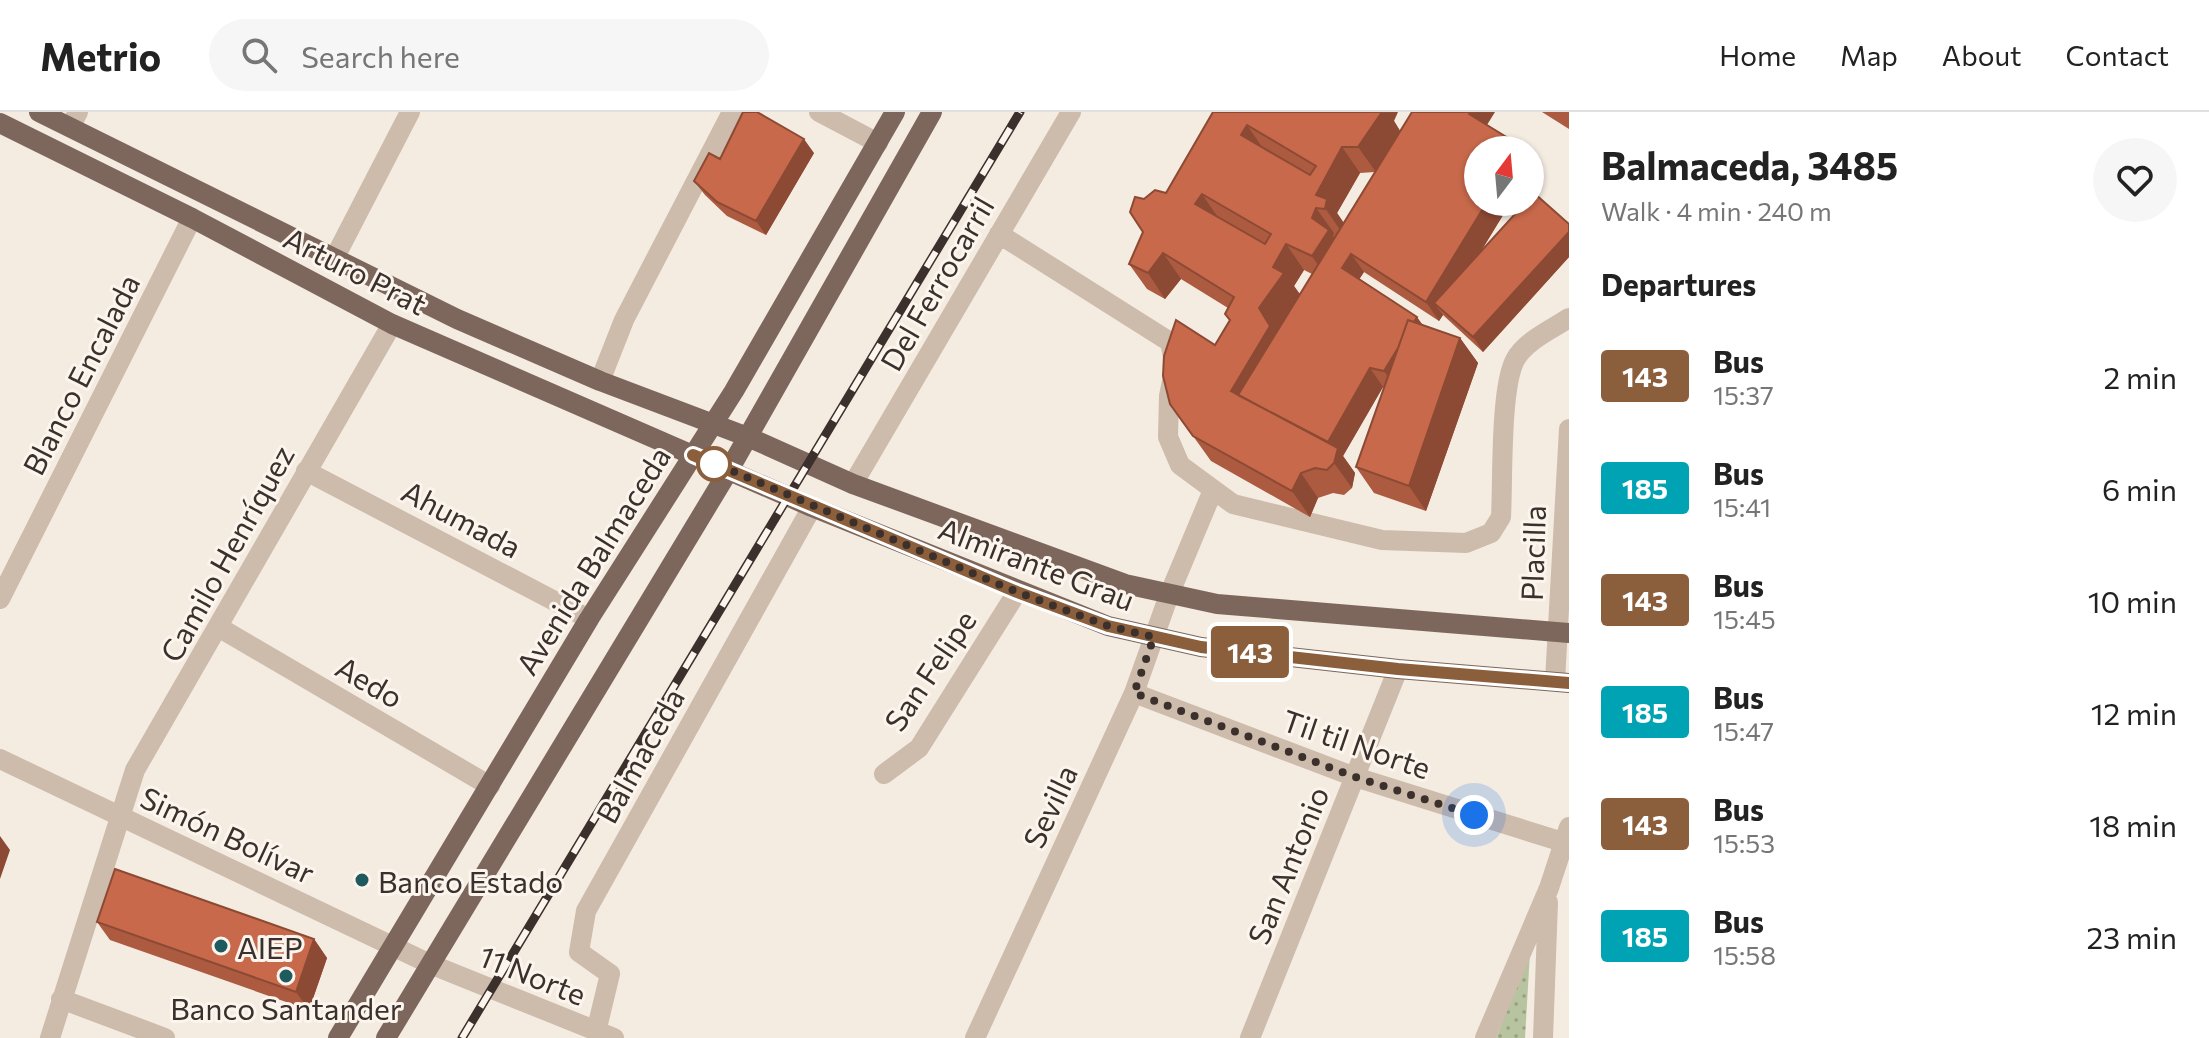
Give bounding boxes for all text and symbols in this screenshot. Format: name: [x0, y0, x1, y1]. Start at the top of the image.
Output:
search box: [209, 19, 769, 91]
text: Metrio: [40, 32, 161, 79]
icon: search: [237, 33, 281, 77]
text: Search here: [301, 37, 460, 74]
text: Home: [1719, 38, 1796, 72]
text: Map: [1840, 38, 1898, 72]
text: About: [1942, 38, 2022, 72]
text: Contact: [2066, 38, 2169, 72]
north arrow: [1464, 136, 1544, 216]
map controls: [1464, 136, 1544, 216]
button: heart: [2093, 138, 2177, 222]
text: Balmaceda, 3485: [1601, 141, 1898, 188]
street label: Del Ferrocarril: [871, 189, 1001, 377]
text: Walk · 4 min · 240 m: [1601, 195, 1832, 226]
street label: Arturo Prat: [278, 218, 434, 322]
text: Departures: [1601, 265, 1756, 302]
street label: Blanco Encalada: [14, 267, 146, 481]
text: Bus: [1713, 342, 1764, 379]
text: 2 min: [2104, 358, 2177, 395]
text: 143: [1622, 359, 1668, 393]
text: 15:37: [1713, 379, 1774, 410]
street label: Camilo Henríquez: [151, 438, 301, 668]
street label: Avenida Balmaceda: [507, 439, 677, 681]
unlabelled marker: [697, 447, 731, 481]
text: Bus: [1713, 454, 1764, 491]
text: 6 min: [2102, 470, 2177, 507]
street label: Ahumada: [396, 471, 528, 565]
text: 185: [1622, 471, 1668, 505]
text: 15:41: [1713, 491, 1771, 522]
street label: Placilla: [1512, 505, 1552, 601]
street label: Almirante Grau: [934, 509, 1140, 617]
text: Bus: [1713, 566, 1764, 603]
text: 10 min: [2088, 582, 2177, 619]
text: 143: [1622, 583, 1668, 617]
street label: San Felipe: [875, 603, 983, 737]
text: 15:45: [1713, 603, 1776, 634]
line badge: 143: [1204, 626, 1296, 678]
text: 143: [1227, 635, 1273, 669]
street label: Aedo: [330, 647, 410, 715]
text: Bus: [1713, 678, 1764, 715]
street label: Balmaceda: [587, 681, 691, 829]
text: 12 min: [2091, 694, 2177, 731]
text: 185: [1622, 695, 1668, 729]
street label: Til til Norte: [1278, 700, 1436, 786]
text: 15:47: [1713, 715, 1774, 746]
street label: Sevilla: [1014, 759, 1084, 853]
street label: Simón Bolívar: [135, 778, 321, 890]
street label: San Antonio: [1239, 781, 1335, 949]
text: Bus: [1713, 790, 1764, 827]
your location: [1454, 795, 1494, 835]
text: 18 min: [2089, 806, 2177, 843]
text: 143: [1622, 807, 1668, 841]
text: 15:53: [1713, 827, 1775, 858]
place label: Banco Estado: [378, 862, 563, 899]
marker: Banco Estado: [353, 871, 371, 889]
text: Bus: [1713, 902, 1764, 939]
text: 23 min: [2086, 918, 2177, 955]
text: 185: [1622, 919, 1668, 953]
place label: AIEP: [237, 928, 303, 965]
street label: 11 Norte: [474, 936, 592, 1012]
marker: AIEP: [212, 937, 230, 955]
text: 15:58: [1713, 939, 1776, 970]
marker: Banco Santander: [277, 967, 295, 985]
place label: Banco Santander: [170, 989, 402, 1026]

